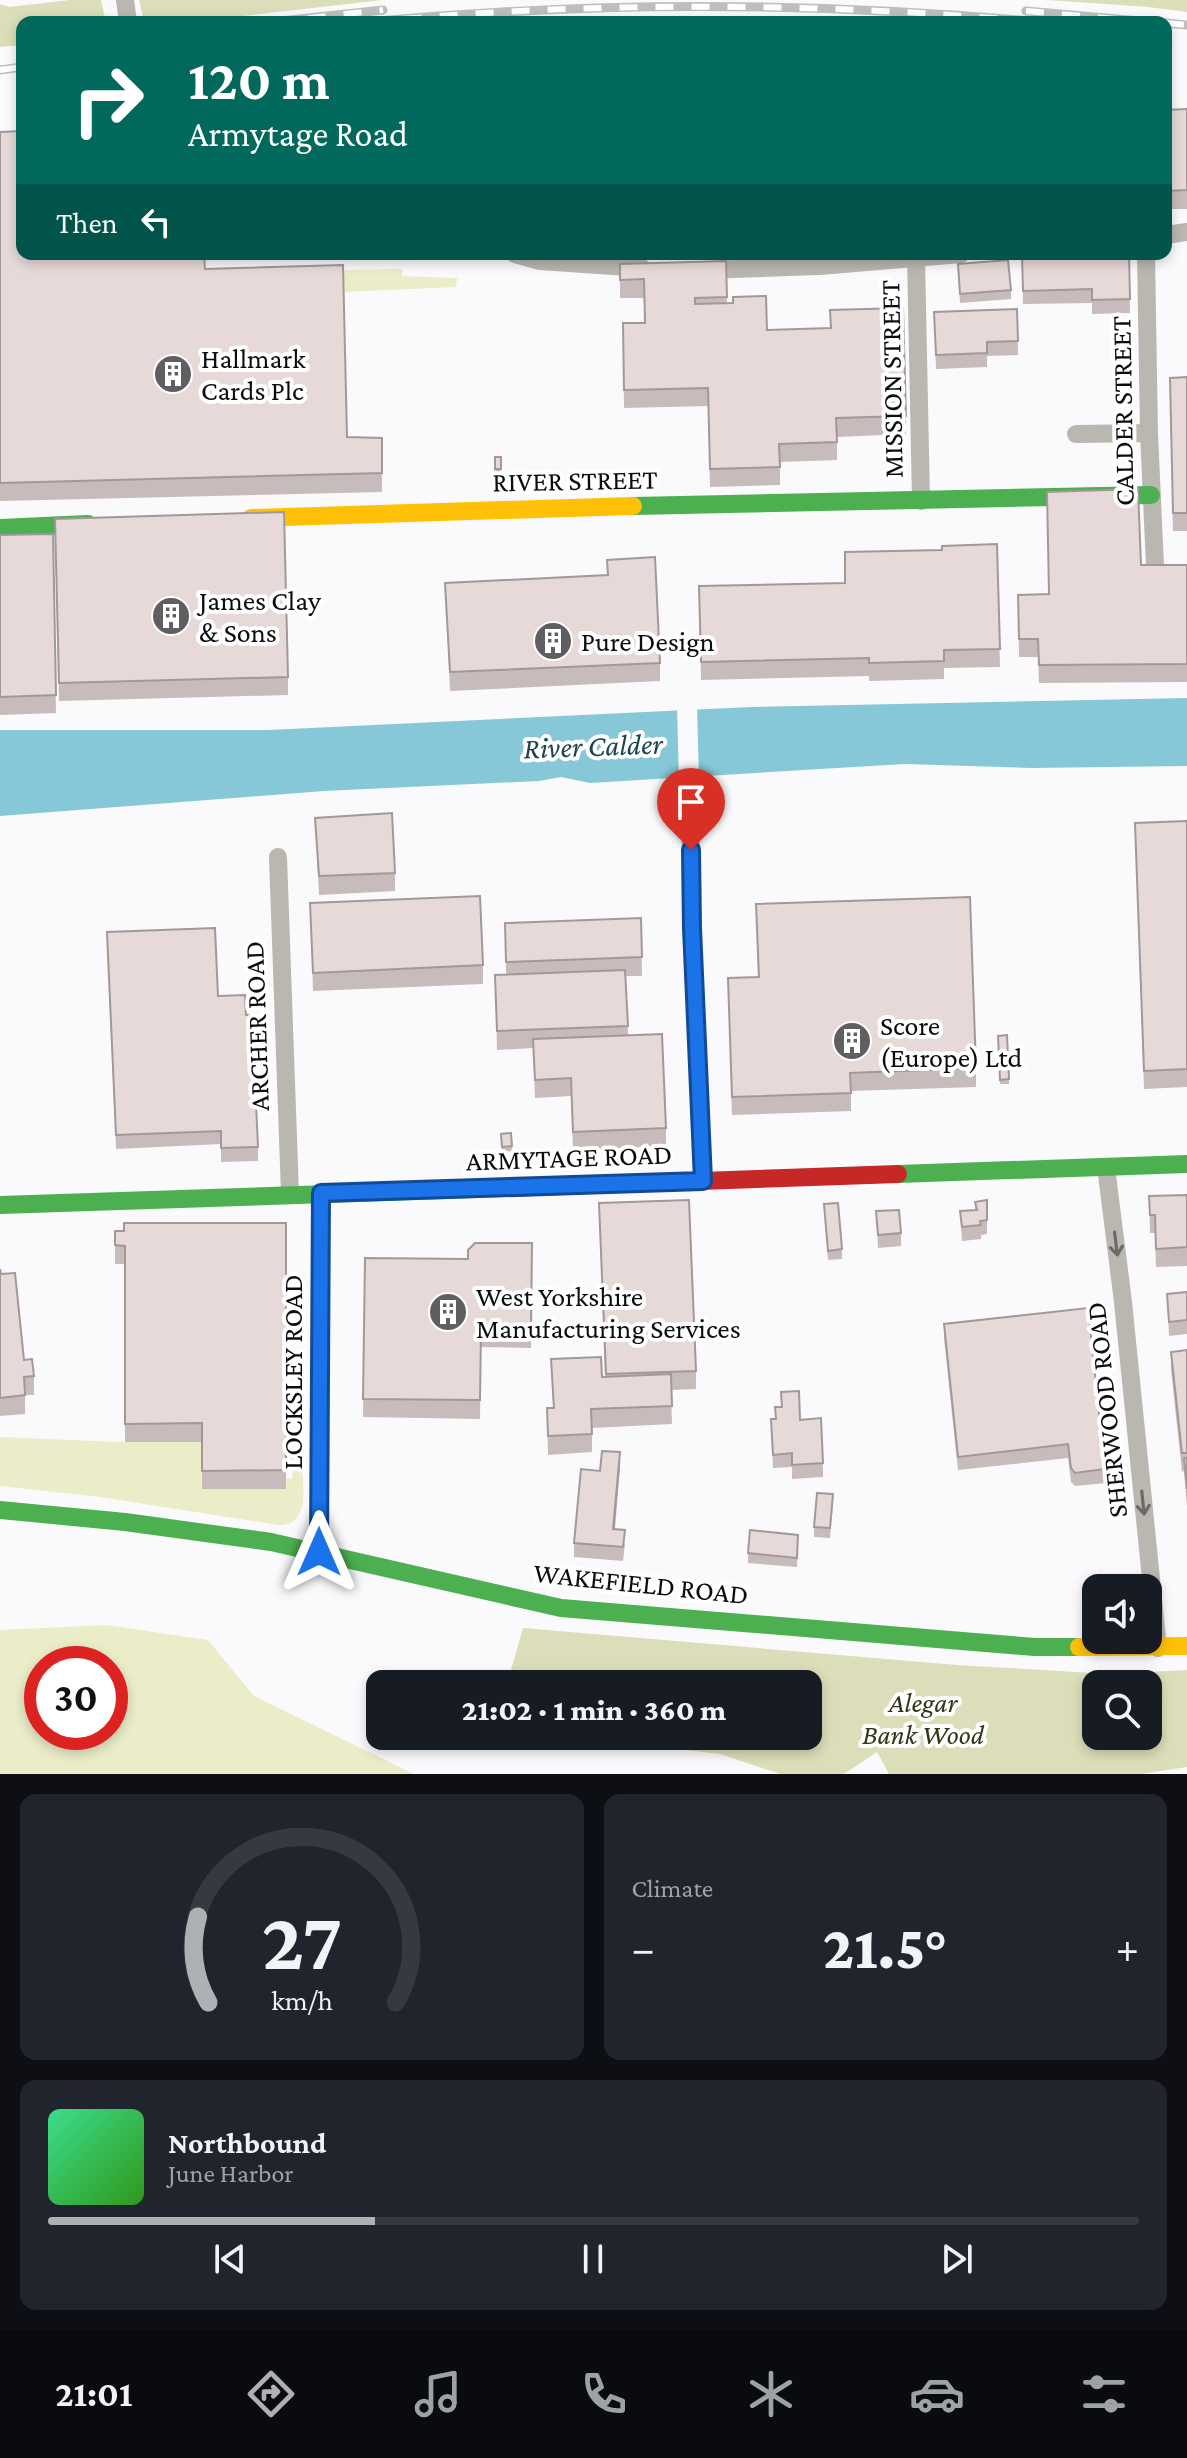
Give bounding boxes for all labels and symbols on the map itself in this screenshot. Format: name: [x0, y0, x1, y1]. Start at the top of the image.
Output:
street label: MISSION STREET: [874, 280, 909, 478]
street label: CALDER STREET: [1105, 316, 1140, 506]
place label: Hallmark Cards Plc: [201, 343, 306, 406]
building icon: Hallmark Cards Plc: [152, 353, 194, 395]
street label: RIVER STREET: [492, 464, 658, 497]
place label: James Clay & Sons: [196, 585, 322, 648]
building icon: James Clay & Sons: [150, 595, 192, 637]
building icon: Pure Design: [532, 620, 574, 662]
place label: Pure Design: [581, 626, 715, 657]
water label: River Calder: [523, 727, 665, 764]
pin: [657, 768, 725, 850]
street label: ARCHER ROAD: [238, 940, 275, 1112]
place label: Score (Europe) Ltd: [880, 1010, 1023, 1074]
building icon: Score (Europe) Ltd: [831, 1020, 873, 1062]
street label: ARMYTAGE ROAD: [465, 1138, 673, 1177]
one-way arrow: [1109, 1231, 1124, 1256]
street label: LOCKSLEY ROAD: [277, 1274, 308, 1470]
place label: West Yorkshire Manufacturing Services: [476, 1281, 741, 1344]
building icon: West Yorkshire Manufacturing Services: [427, 1291, 469, 1333]
street label: SHERWOOD ROAD: [1080, 1301, 1133, 1519]
one-way arrow: [1136, 1489, 1151, 1516]
position arrow: [277, 1510, 361, 1594]
street label: WAKEFIELD ROAD: [532, 1557, 750, 1610]
speed limit sign: 30: [24, 1646, 128, 1750]
park label: Alegar Bank Wood: [862, 1687, 985, 1750]

